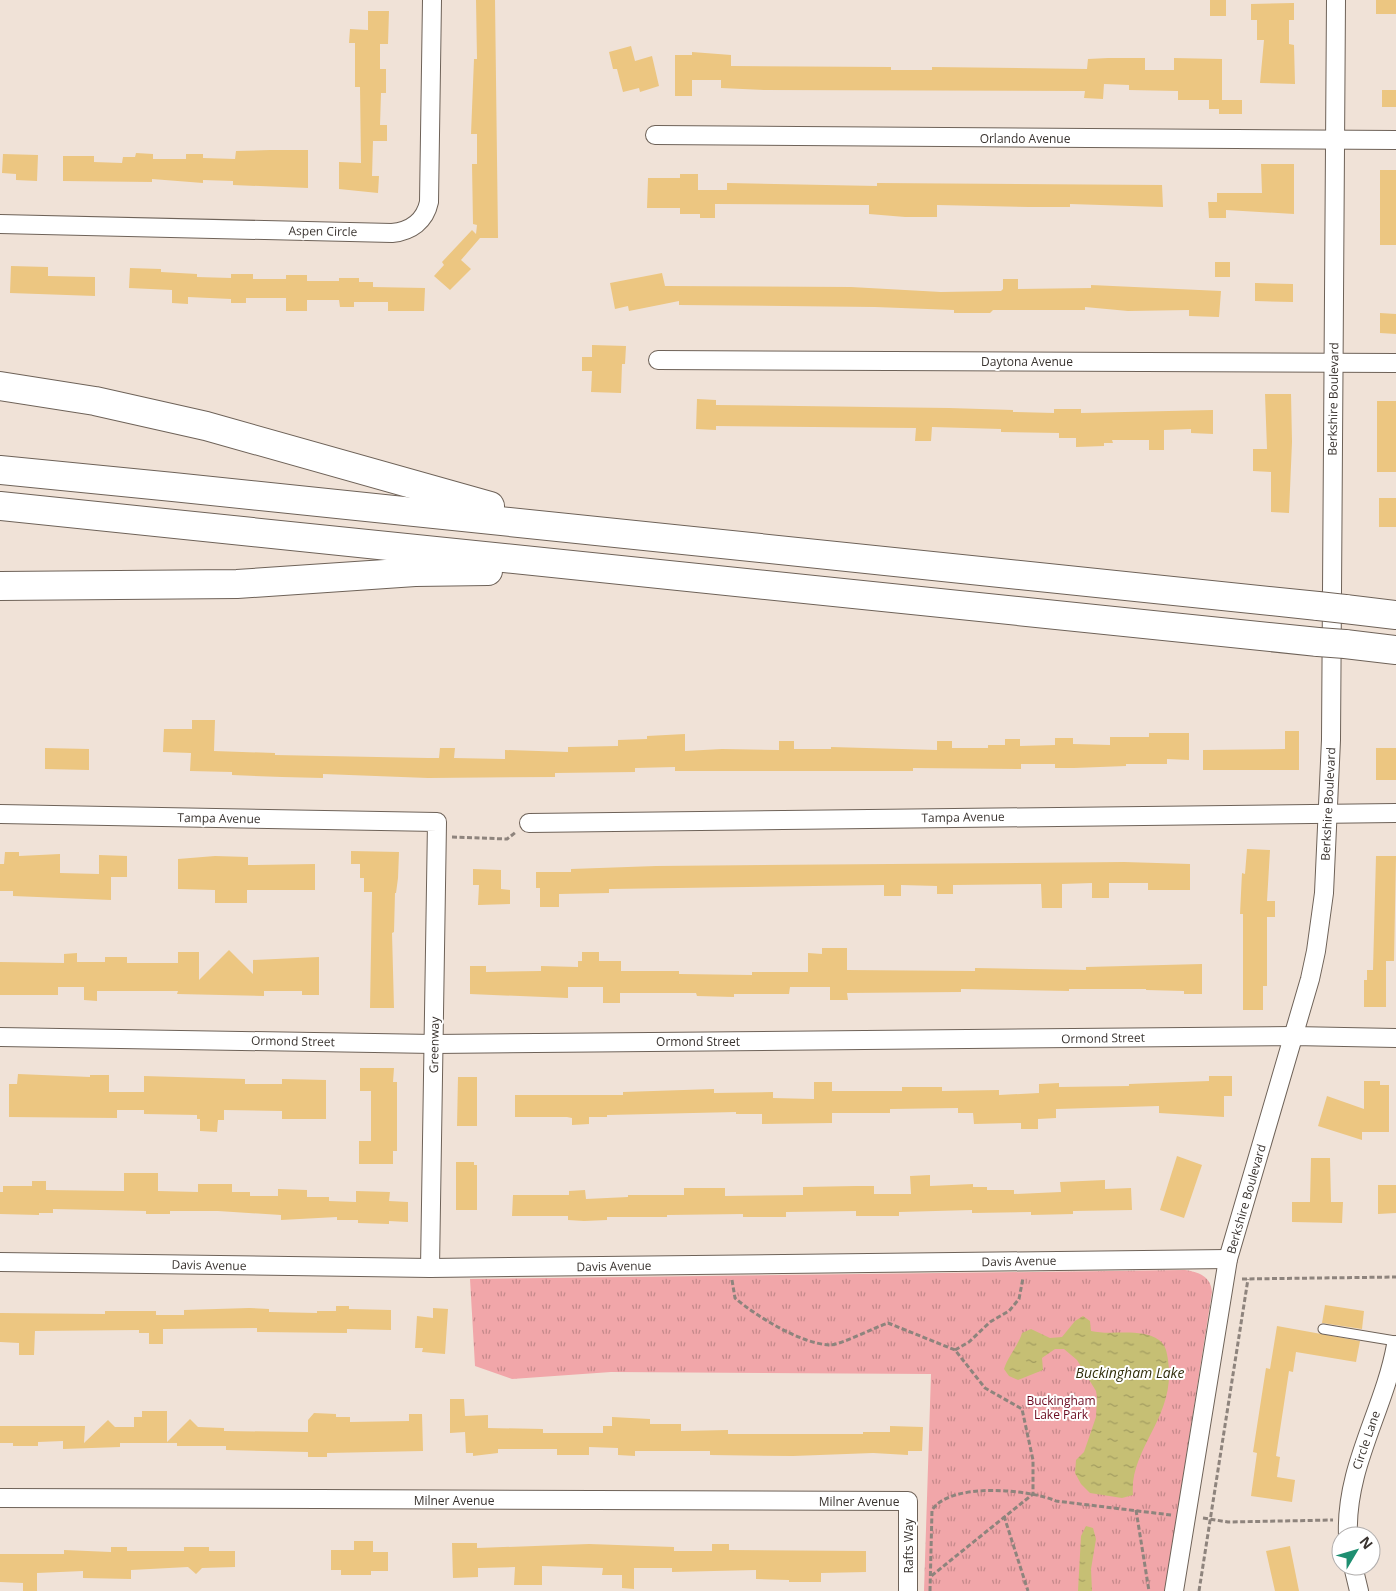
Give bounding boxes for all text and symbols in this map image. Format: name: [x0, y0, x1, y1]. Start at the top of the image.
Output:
street label: Orlando Avenue: [980, 130, 1071, 147]
street label: Aspen Circle: [288, 222, 358, 240]
street label: Berkshire Boulevard: [1324, 342, 1342, 456]
street label: Daytona Avenue: [981, 353, 1073, 370]
street label: Berkshire Boulevard: [1317, 747, 1339, 861]
street label: Tampa Avenue: [921, 808, 1005, 826]
street label: Tampa Avenue: [177, 809, 261, 827]
street label: Greenway: [425, 1016, 443, 1073]
street label: Ormond Street: [1061, 1029, 1145, 1047]
street label: Ormond Street: [251, 1032, 335, 1050]
street label: Ormond Street: [656, 1033, 740, 1050]
street label: Berkshire Boulevard: [1222, 1142, 1270, 1256]
street label: Davis Avenue: [981, 1252, 1057, 1270]
street label: Davis Avenue: [171, 1256, 247, 1274]
street label: Davis Avenue: [576, 1257, 652, 1275]
water label: Buckingham Lake: [1076, 1363, 1184, 1382]
park label: Buckingham Lake Park: [1026, 1392, 1096, 1423]
street label: Circle Lane: [1348, 1408, 1384, 1472]
street label: Milner Avenue: [414, 1492, 495, 1509]
street label: Milner Avenue: [819, 1493, 900, 1510]
street label: Rafts Way: [900, 1518, 917, 1573]
north arrow: [1331, 1526, 1381, 1576]
text: N: [1356, 1532, 1378, 1553]

